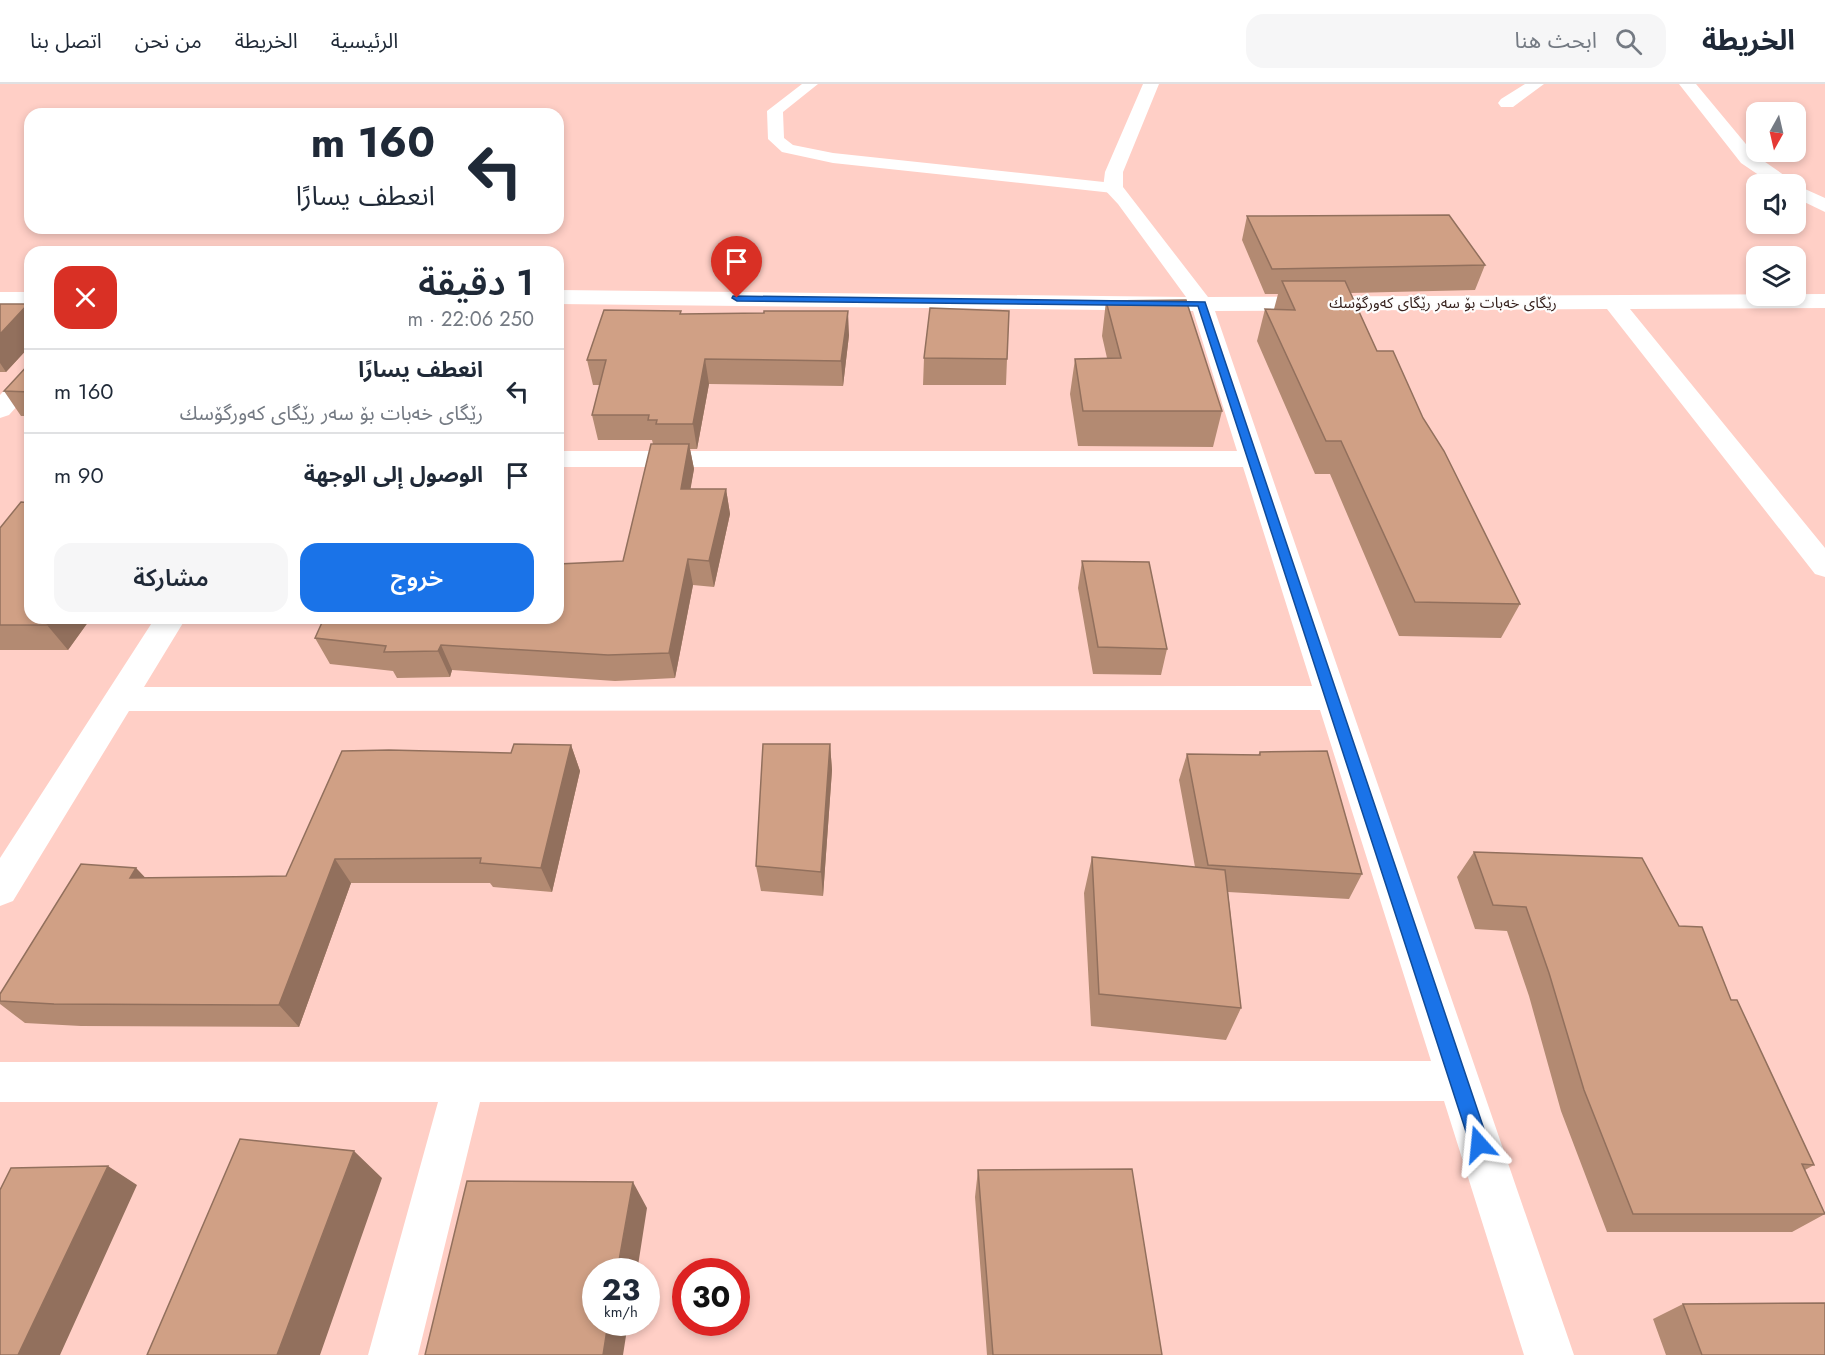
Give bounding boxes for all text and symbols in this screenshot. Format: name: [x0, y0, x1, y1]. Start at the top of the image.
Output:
search box: [1246, 14, 1666, 68]
text: الخريطة: [1702, 20, 1795, 61]
text: ابحث هنا: [1515, 24, 1597, 56]
icon: search: [1612, 25, 1645, 58]
text: اتصل بنا: [30, 26, 102, 56]
text: من نحن: [135, 26, 202, 56]
text: الخريطة: [235, 26, 298, 56]
text: الرئيسية: [331, 26, 398, 56]
north arrow: [1746, 102, 1806, 162]
map controls: [1746, 102, 1806, 306]
text: 160 m: [311, 112, 435, 173]
icon: left: [456, 132, 534, 210]
button: sound: [1746, 174, 1806, 234]
text: انعطف يسارًا: [296, 176, 435, 215]
pin: [711, 236, 762, 298]
icon: arrive: [720, 245, 753, 278]
button: layers: [1746, 246, 1806, 306]
text: 1 دقيقة: [418, 256, 534, 308]
button: close: [54, 266, 117, 329]
street label: رێگاى خەبات بۆ سەر رێگاى كەورگۆسك: [1329, 292, 1557, 314]
text: 250 m · 22:06: [407, 305, 534, 334]
text: انعطف يسارًا: [358, 353, 483, 385]
text: 160 m: [54, 375, 114, 407]
icon: left: [501, 375, 534, 408]
text: رێگاى خەبات بۆ سەر رێگاى كەورگۆسك: [180, 399, 483, 428]
text: الوصول إلى الوجهة: [304, 458, 483, 490]
text: 90 m: [54, 459, 104, 491]
icon: arrive: [501, 459, 534, 492]
button: مشاركة: [54, 543, 288, 612]
button: خروج: [300, 543, 534, 612]
position arrow: [1447, 1112, 1511, 1176]
speed limit sign: 30: [672, 1258, 750, 1336]
text: 23: [602, 1268, 640, 1311]
text: km/h: [604, 1301, 638, 1323]

